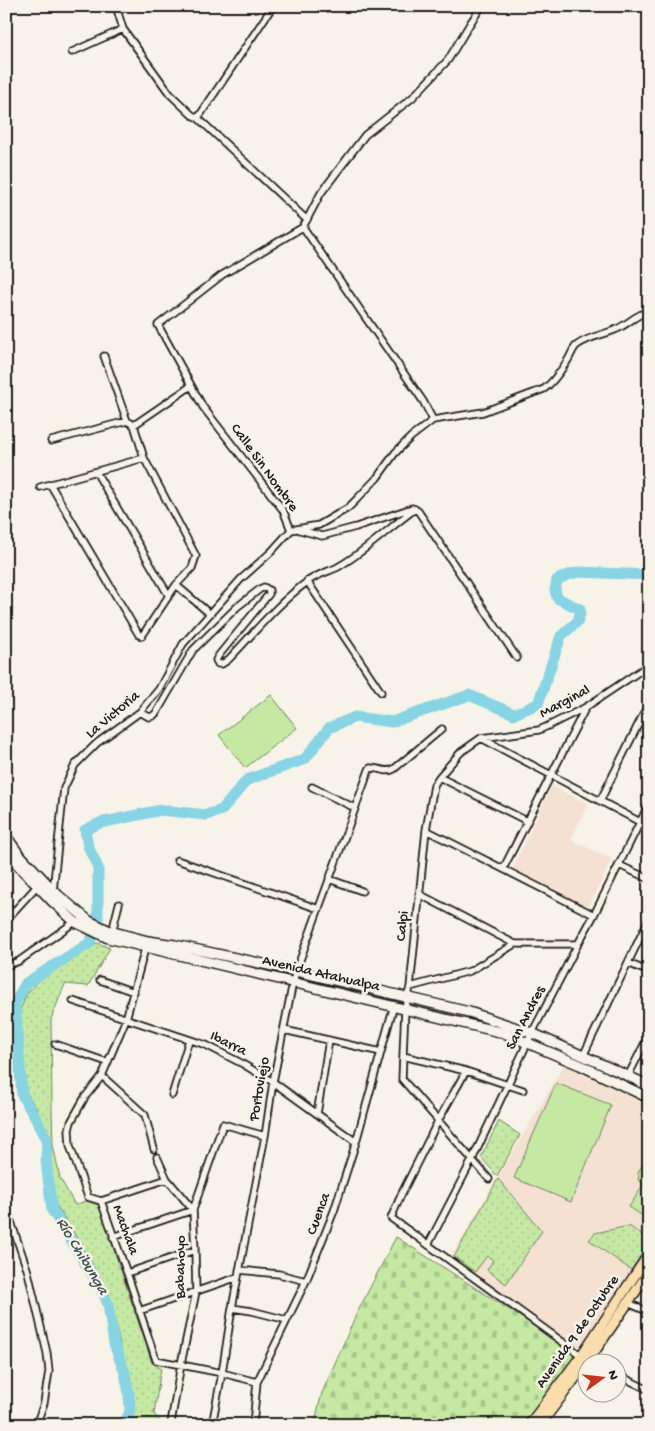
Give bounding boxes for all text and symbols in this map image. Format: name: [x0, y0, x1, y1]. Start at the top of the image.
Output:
street label: Calle Sin Nombre: [226, 420, 302, 516]
street label: Marginal: [537, 681, 593, 723]
street label: La Victoria: [82, 687, 144, 743]
street label: Calpi: [392, 910, 414, 942]
street label: Avenida Atahualpa: [261, 952, 382, 996]
street label: San Andres: [502, 983, 550, 1053]
street label: Ibarra: [207, 1027, 250, 1061]
street label: Portoviejo: [245, 1055, 275, 1124]
street label: Cuenca: [303, 1190, 335, 1238]
street label: Machala: [108, 1203, 143, 1258]
water label: Río Chibunga: [51, 1215, 112, 1300]
street label: Babahoyo: [172, 1235, 190, 1300]
street label: Avenida 9 de Octubre: [532, 1272, 624, 1392]
north arrow: [578, 1354, 628, 1404]
text: N: [603, 1369, 622, 1382]

